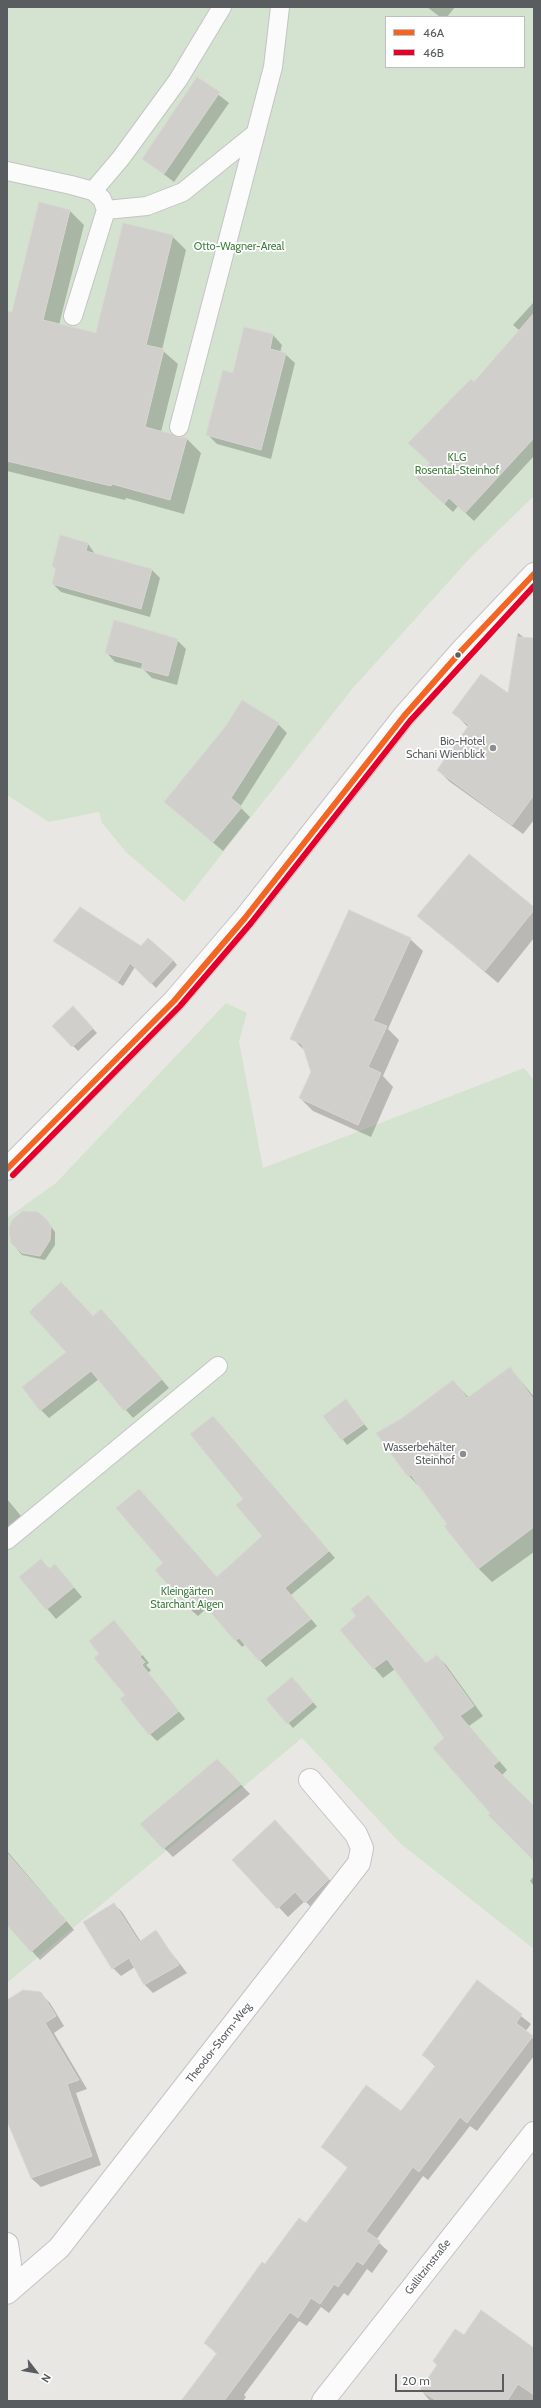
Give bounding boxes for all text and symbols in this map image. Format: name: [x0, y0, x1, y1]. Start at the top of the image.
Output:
legend: [385, 16, 525, 68]
text: 46A: [423, 25, 444, 40]
text: 46B: [423, 45, 444, 60]
park label: Otto-Wagner-Areal: [194, 240, 284, 254]
park label: KLG Rosental-Steinhof: [415, 451, 499, 477]
unlabelled marker: [453, 650, 463, 660]
place label: Bio-Hotel Schani Wienblick: [406, 735, 485, 761]
marker: Bio-Hotel Schani Wienblick: [488, 743, 498, 753]
place label: Wasserbehälter Steinhof: [383, 1441, 455, 1467]
marker: Wasserbehälter Steinhof: [458, 1449, 468, 1459]
park label: Kleingärten Starchant Aigen: [150, 1585, 224, 1611]
street label: Theodor-Storm-Weg: [184, 2000, 254, 2086]
street label: Gallitzinstraße: [402, 2237, 454, 2297]
north arrow: [16, 2352, 56, 2392]
scale bar: [397, 2366, 506, 2392]
text: N: [38, 2371, 54, 2385]
text: 20 m: [402, 2373, 430, 2388]

